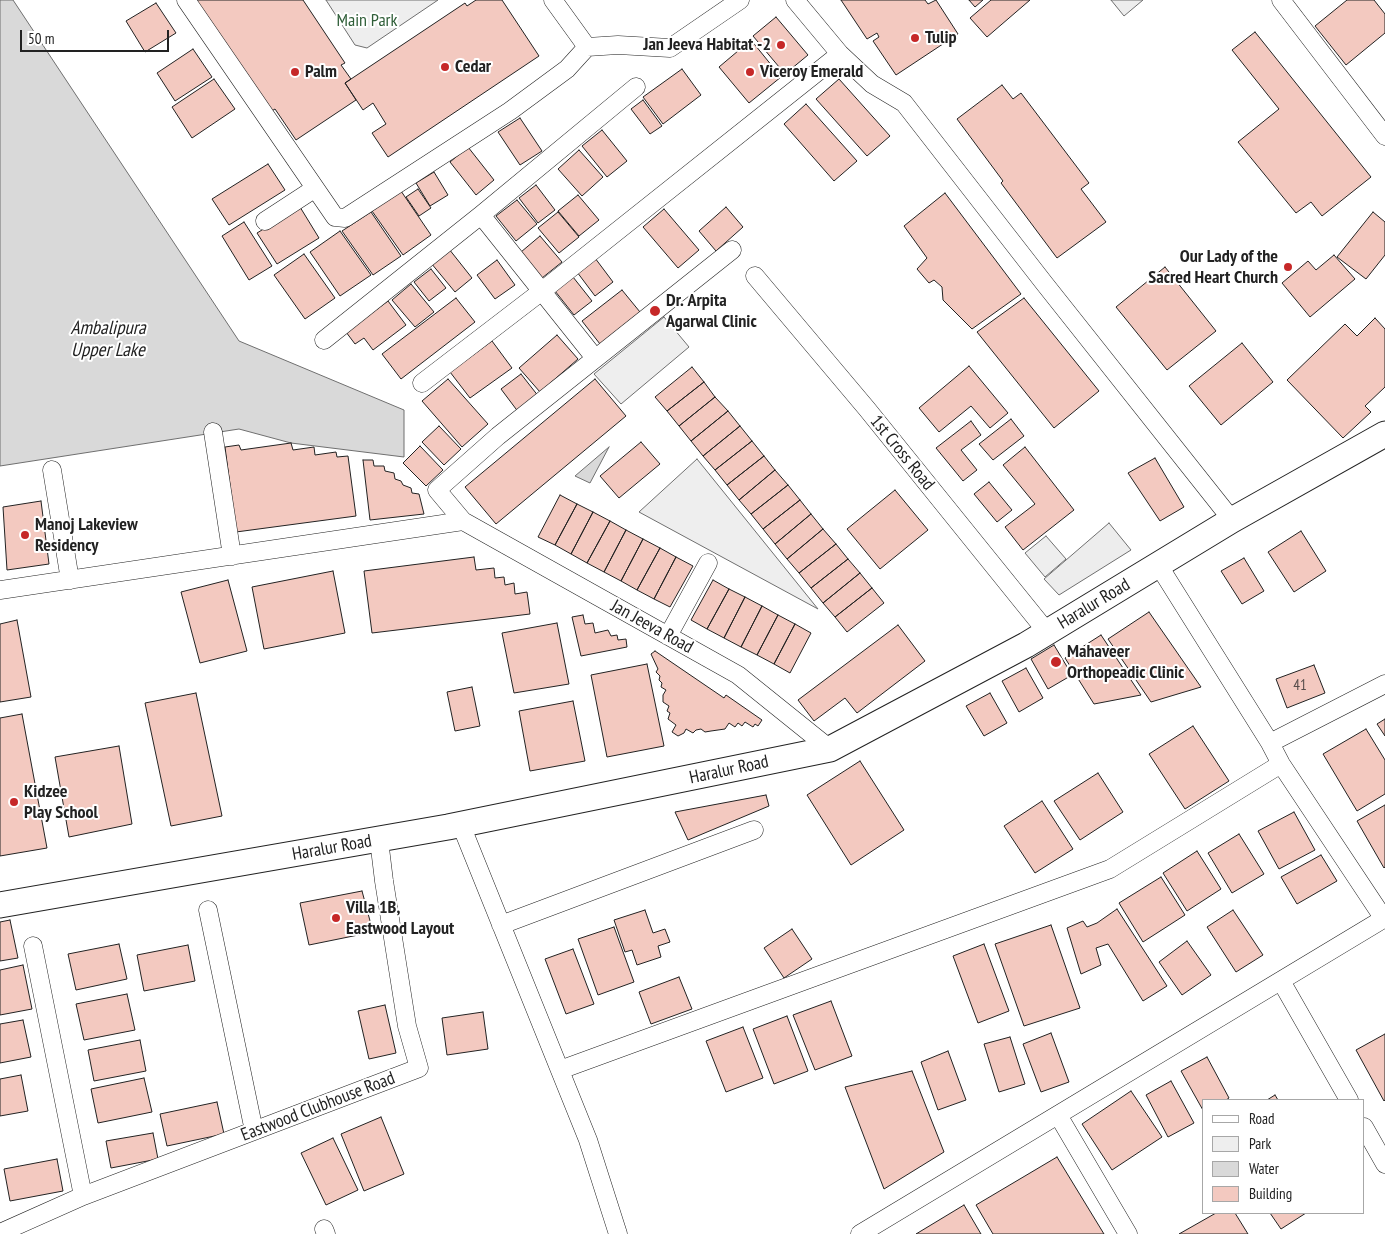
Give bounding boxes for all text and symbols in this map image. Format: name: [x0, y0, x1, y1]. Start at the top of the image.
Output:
park label: Main Park: [336, 10, 398, 32]
scale bar: [22, 20, 171, 52]
place label: Tulip: [925, 27, 956, 49]
text: 50 m: [28, 29, 54, 48]
marker: Tulip: [909, 32, 921, 44]
place label: Jan Jeeva Habitat -2: [643, 34, 771, 56]
marker: Jan Jeeva Habitat -2: [775, 39, 787, 51]
place label: Cedar: [455, 56, 491, 78]
place label: Palm: [305, 61, 337, 83]
marker: Cedar: [439, 61, 451, 73]
place label: Viceroy Emerald: [760, 61, 863, 83]
marker: Palm: [289, 66, 301, 78]
marker: Viceroy Emerald: [744, 66, 756, 78]
place label: Our Lady of the Sacred Heart Church: [1148, 246, 1278, 288]
marker: Our Lady of the Sacred Heart Church: [1282, 261, 1294, 273]
place label: Dr. Arpita Agarwal Clinic: [666, 290, 757, 332]
marker: Dr. Arpita Agarwal Clinic: [648, 304, 662, 318]
water label: Ambalipura Upper Lake: [70, 318, 146, 362]
street label: 1st Cross Road: [865, 411, 939, 495]
place label: Manoj Lakeview Residency: [35, 514, 138, 556]
marker: Manoj Lakeview Residency: [19, 529, 31, 541]
street label: Haralur Road: [1054, 574, 1134, 634]
street label: Jan Jeeva Road: [607, 596, 697, 658]
place label: Mahaveer Orthopeadic Clinic: [1067, 641, 1184, 684]
marker: Mahaveer Orthopeadic Clinic: [1049, 655, 1063, 669]
house number: 41: [1293, 677, 1307, 695]
street label: Haralur Road: [687, 751, 771, 789]
place label: Kidzee Play School: [24, 781, 98, 824]
marker: Kidzee Play School: [8, 796, 20, 808]
street label: Haralur Road: [291, 830, 373, 866]
place label: Villa 1B, Eastwood Layout: [346, 897, 454, 940]
marker: Villa 1B, Eastwood Layout: [330, 912, 342, 924]
street label: Eastwood Clubhouse Road: [238, 1068, 398, 1146]
legend: [1202, 1099, 1365, 1214]
text: Road: [1249, 1109, 1275, 1128]
text: Park: [1249, 1134, 1271, 1153]
text: Water: [1249, 1159, 1279, 1178]
text: Building: [1249, 1184, 1292, 1203]

